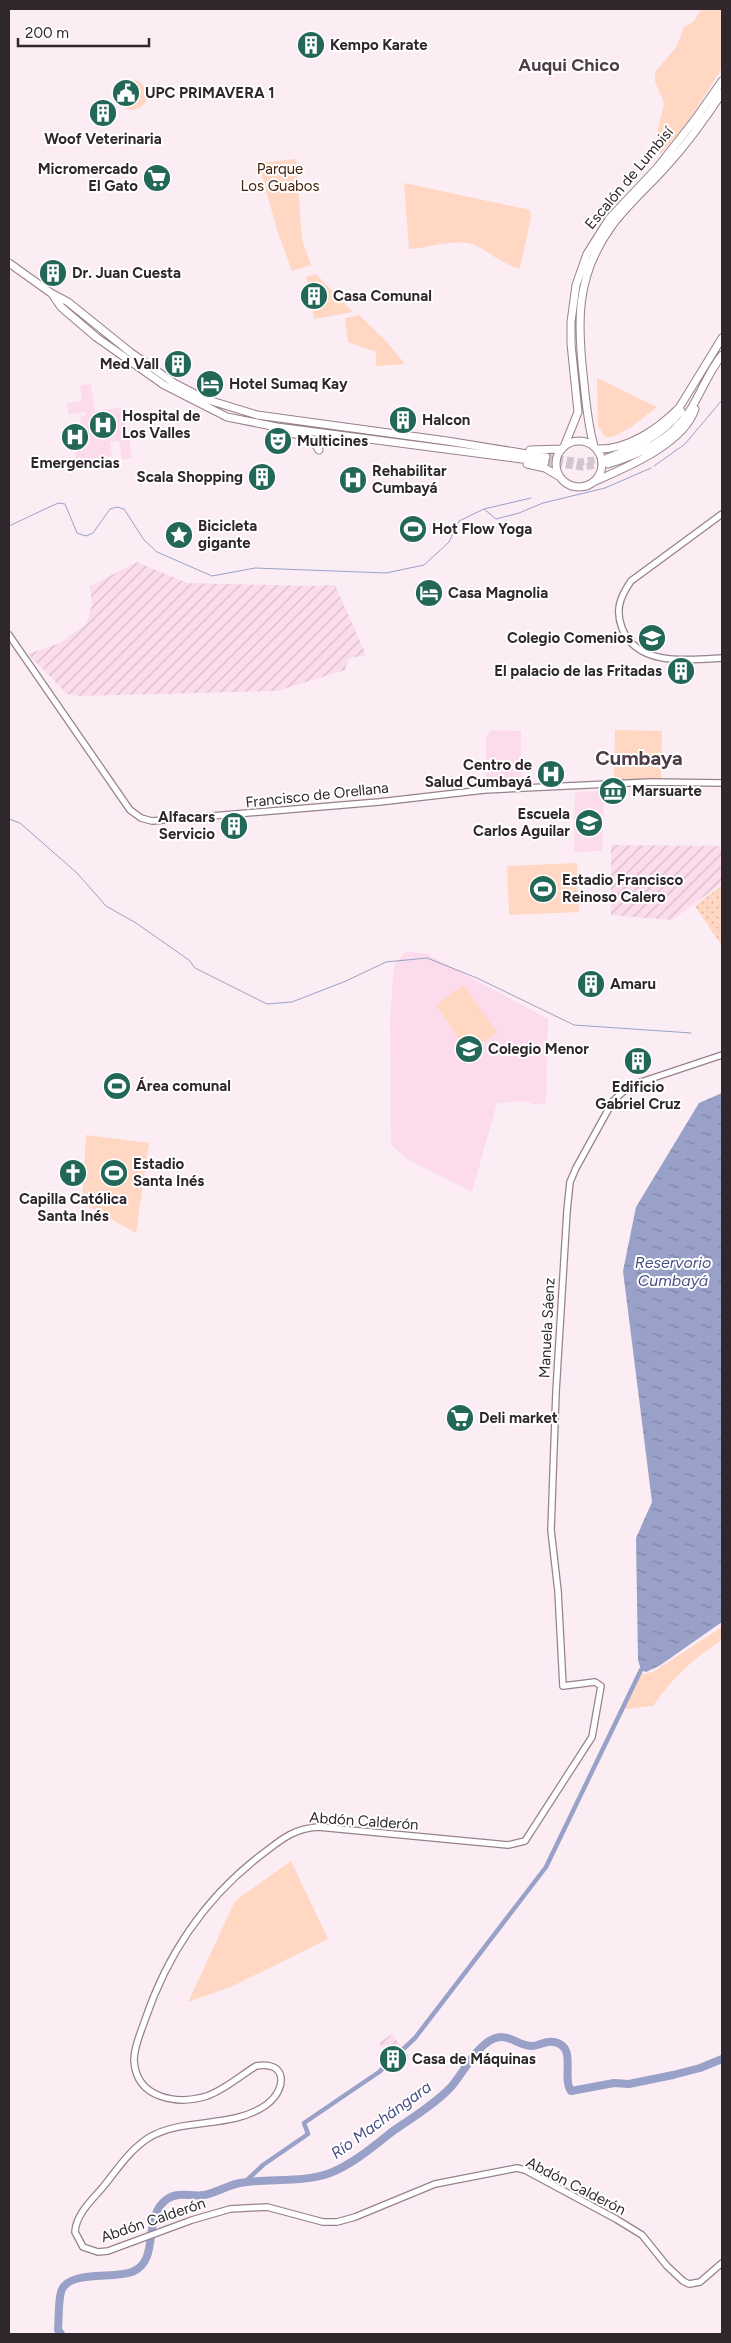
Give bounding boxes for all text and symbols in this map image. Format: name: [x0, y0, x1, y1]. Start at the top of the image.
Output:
scale bar: [18, 15, 149, 47]
text: 200 m: [25, 24, 69, 42]
building icon: Kempo Karate: [296, 30, 326, 60]
place label: Kempo Karate: [330, 36, 428, 54]
district label: Auqui Chico: [518, 54, 620, 76]
public building icon: UPC PRIMAVERA 1: [111, 78, 141, 108]
place label: UPC PRIMAVERA 1: [145, 84, 275, 102]
building icon: Woof Veterinaria: [88, 98, 118, 128]
street label: Escalón de Lumbisí: [581, 122, 678, 233]
place label: Woof Veterinaria: [44, 130, 162, 148]
place label: Micromercado El Gato: [38, 160, 138, 195]
park label: Parque Los Guabos: [240, 160, 320, 195]
supermarket icon: Micromercado El Gato: [142, 163, 172, 193]
building icon: Dr. Juan Cuesta: [38, 258, 68, 288]
place label: Dr. Juan Cuesta: [72, 264, 181, 282]
building icon: Casa Comunal: [299, 281, 329, 311]
place label: Casa Comunal: [333, 287, 432, 305]
building icon: Med Vall: [163, 349, 193, 379]
place label: Med Vall: [100, 355, 159, 373]
hotel icon: Hotel Sumaq Kay: [195, 369, 225, 399]
place label: Hotel Sumaq Kay: [229, 375, 348, 393]
building icon: Halcon: [388, 405, 418, 435]
place label: Hospital de Los Valles: [122, 407, 201, 442]
hospital icon: Hospital de Los Valles: [88, 410, 118, 440]
place label: Halcon: [422, 411, 470, 429]
hospital icon: Emergencias: [60, 422, 90, 452]
theatre icon: Multicines: [263, 426, 293, 456]
place label: Multicines: [297, 432, 368, 450]
place label: Emergencias: [31, 454, 119, 472]
building icon: Scala Shopping: [247, 462, 277, 492]
place label: Rehabilitar Cumbayá: [372, 462, 447, 497]
hospital icon: Rehabilitar Cumbayá: [338, 465, 368, 495]
place label: Scala Shopping: [137, 468, 243, 486]
sports icon: Hot Flow Yoga: [398, 514, 428, 544]
place label: Bicicleta gigante: [198, 517, 257, 552]
place icon: Bicicleta gigante: [164, 520, 194, 550]
place label: Hot Flow Yoga: [432, 520, 532, 538]
hotel icon: Casa Magnolia: [414, 578, 444, 608]
place label: Casa Magnolia: [448, 584, 548, 602]
school or university icon: Colegio Comenios: [637, 623, 667, 653]
place label: Colegio Comenios: [507, 629, 633, 647]
building icon: El palacio de las Fritadas: [666, 656, 696, 686]
place label: El palacio de las Fritadas: [494, 662, 662, 680]
district label: Cumbaya: [595, 746, 683, 770]
place label: Centro de Salud Cumbayá: [425, 756, 533, 791]
hospital icon: Centro de Salud Cumbayá: [536, 759, 566, 789]
museum icon: Marsuarte: [598, 776, 628, 806]
street label: Francisco de Orellana: [244, 779, 390, 811]
place label: Marsuarte: [632, 782, 703, 800]
place label: Escuela Carlos Aguilar: [473, 805, 570, 840]
place label: Alfacars Servicio: [158, 808, 215, 843]
school or university icon: Escuela Carlos Aguilar: [574, 808, 604, 838]
building icon: Alfacars Servicio: [219, 811, 249, 841]
place label: Estadio Francisco Reinoso Calero: [562, 871, 684, 906]
sports icon: Estadio Francisco Reinoso Calero: [528, 874, 558, 904]
building icon: Amaru: [576, 969, 606, 999]
place label: Amaru: [610, 975, 656, 993]
school or university icon: Colegio Menor: [454, 1034, 484, 1064]
place label: Colegio Menor: [488, 1040, 589, 1058]
building icon: Edificio Gabriel Cruz: [623, 1046, 653, 1076]
sports icon: Área comunal: [102, 1071, 132, 1101]
place label: Área comunal: [136, 1077, 231, 1095]
place label: Edificio Gabriel Cruz: [595, 1078, 681, 1113]
place label: Estadio Santa Inés: [133, 1155, 204, 1190]
church icon: Capilla Católica Santa Inés: [58, 1158, 88, 1188]
sports icon: Estadio Santa Inés: [99, 1158, 129, 1188]
place label: Capilla Católica Santa Inés: [19, 1190, 127, 1225]
water label: Reservorio Cumbayá: [635, 1253, 711, 1290]
street label: Manuela Sáenz: [535, 1277, 559, 1379]
supermarket icon: Deli market: [445, 1403, 475, 1433]
place label: Deli market: [479, 1409, 558, 1427]
street label: Abdón Calderón: [309, 1808, 419, 1834]
building icon: Casa de Máquinas: [378, 2044, 408, 2074]
place label: Casa de Máquinas: [412, 2050, 536, 2068]
water label: Río Machángara: [327, 2077, 435, 2163]
street label: Abdón Calderón: [523, 2153, 629, 2219]
street label: Abdón Calderón: [98, 2194, 208, 2246]

